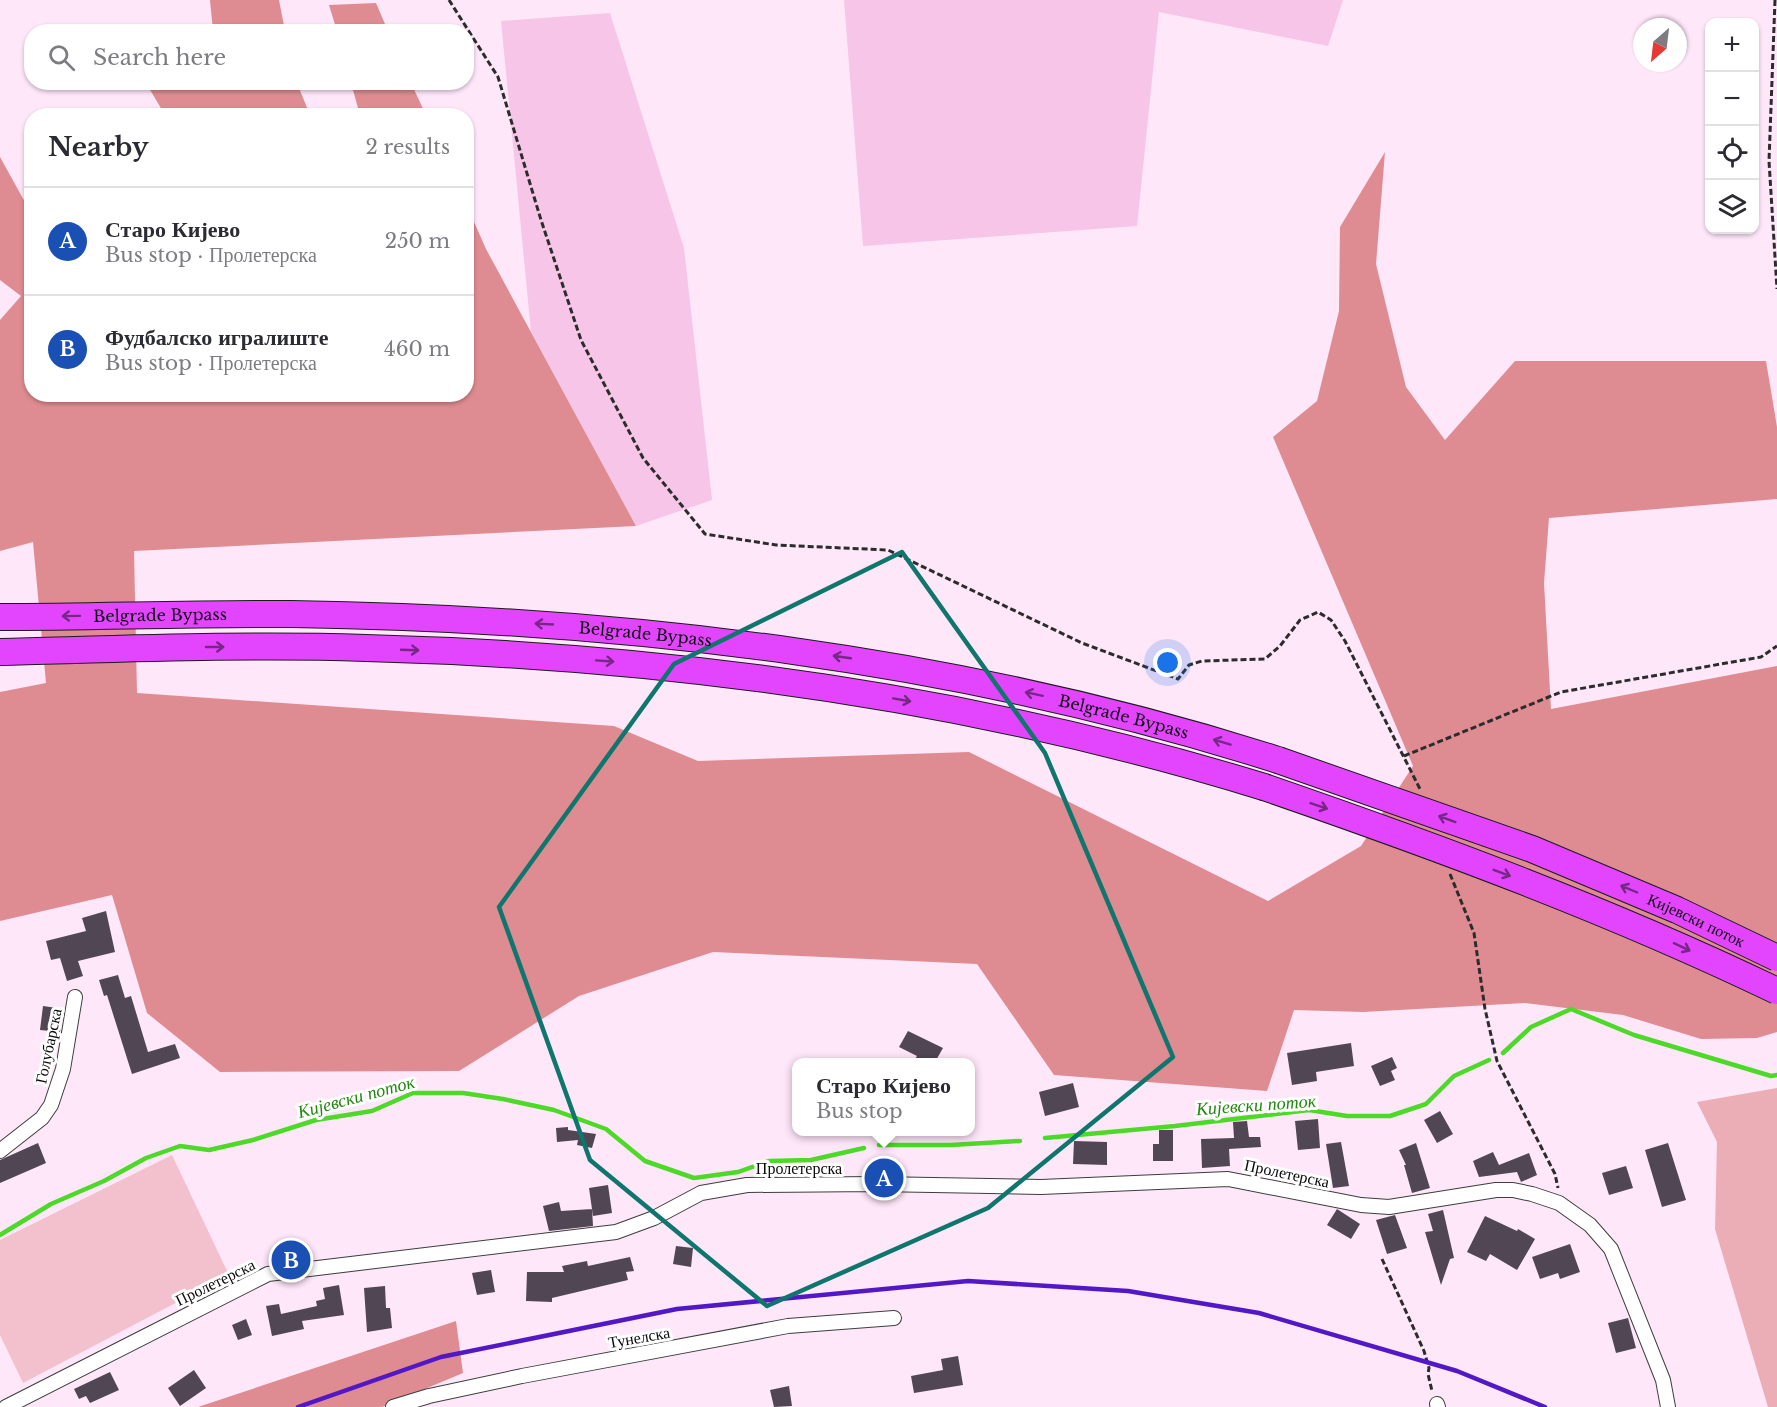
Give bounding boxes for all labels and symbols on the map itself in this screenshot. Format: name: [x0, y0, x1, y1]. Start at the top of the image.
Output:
north arrow: [1633, 18, 1687, 72]
street label: Belgrade Bypass: [93, 604, 227, 626]
one-way arrow: [62, 610, 82, 622]
street label: Belgrade Bypass: [578, 617, 713, 650]
one-way arrow: [535, 619, 554, 630]
one-way arrow: [205, 641, 225, 653]
one-way arrow: [400, 644, 420, 655]
your location: [1153, 648, 1182, 677]
one-way arrow: [833, 652, 852, 663]
one-way arrow: [595, 656, 615, 667]
one-way arrow: [1024, 688, 1044, 699]
street label: Belgrade Bypass: [1057, 690, 1191, 743]
one-way arrow: [892, 695, 912, 706]
one-way arrow: [1213, 736, 1232, 747]
one-way arrow: [1309, 801, 1328, 812]
one-way arrow: [1438, 812, 1457, 823]
one-way arrow: [1492, 868, 1511, 879]
one-way arrow: [1620, 883, 1638, 894]
street label: Кијевски поток: [1644, 889, 1748, 951]
one-way arrow: [1673, 941, 1691, 953]
street label: Голубарска: [30, 1007, 66, 1085]
water label: Кијевски поток: [294, 1071, 417, 1123]
water label: Кијевски поток: [1194, 1090, 1317, 1120]
street label: Пролетерска: [1243, 1154, 1331, 1192]
pin: A: [864, 1156, 904, 1200]
street label: Пролетерска: [756, 1158, 842, 1178]
pin: B: [272, 1238, 310, 1282]
street label: Пролетерска: [172, 1254, 258, 1310]
street label: Тунелска: [607, 1322, 671, 1352]

